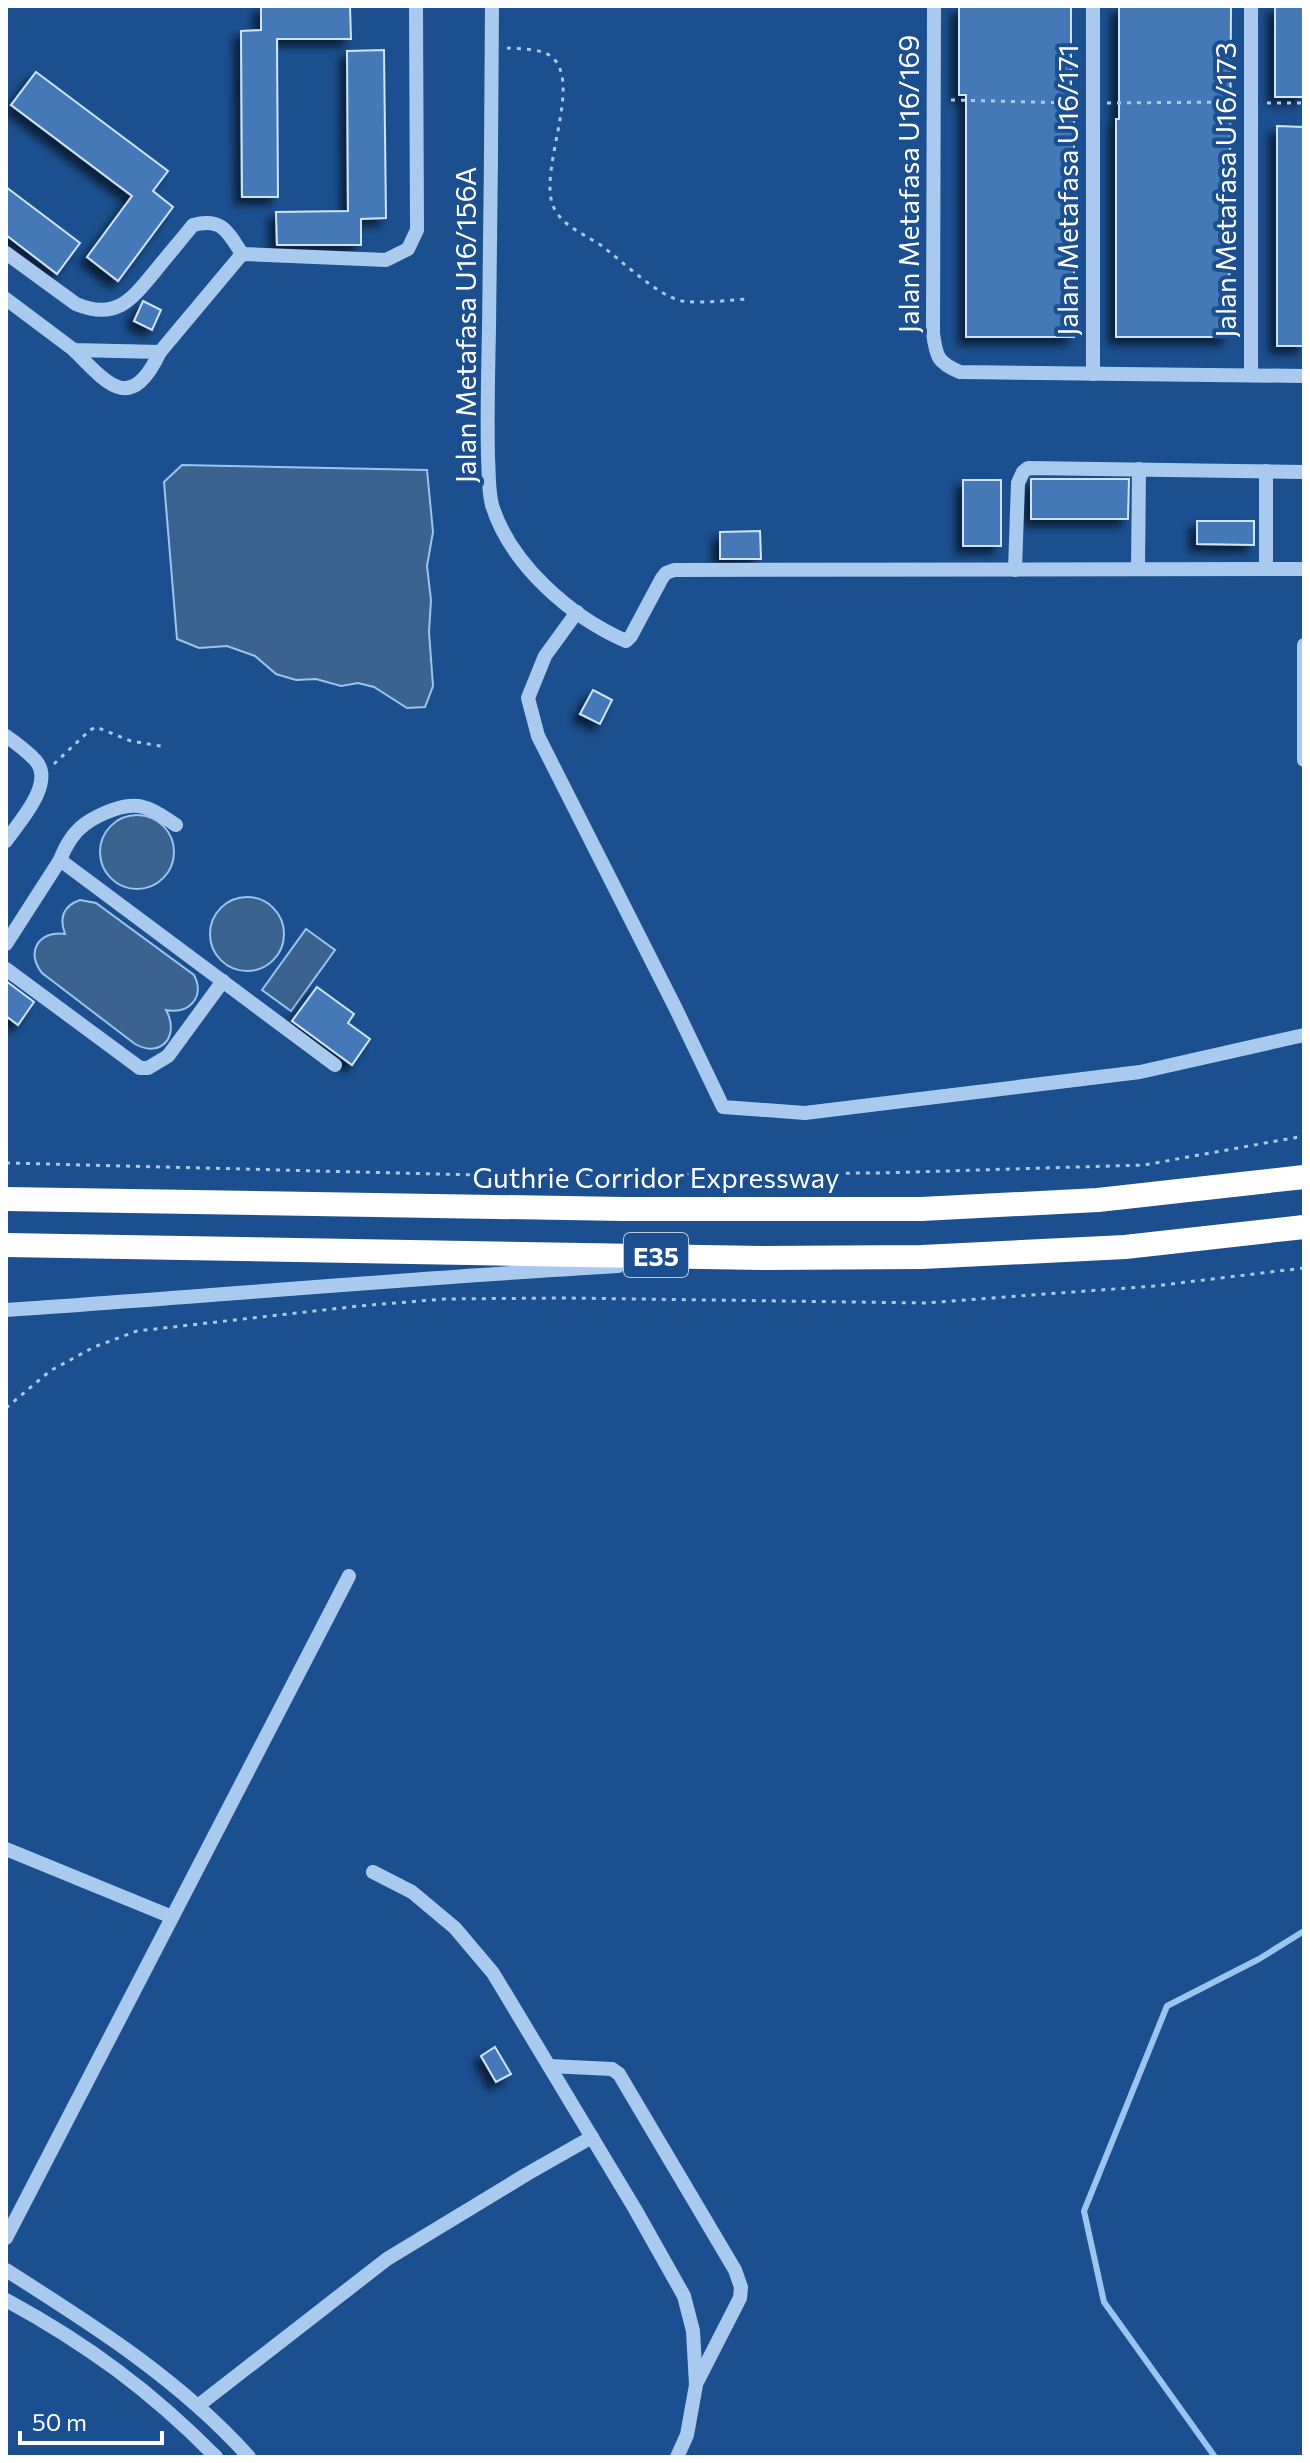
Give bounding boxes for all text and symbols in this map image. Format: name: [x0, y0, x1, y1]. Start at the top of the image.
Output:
street label: Jalan Metafasa U16/169: [891, 35, 925, 333]
street label: Jalan Metafasa U16/173: [1208, 42, 1242, 338]
street label: Jalan Metafasa U16/171: [1050, 44, 1084, 336]
street label: Jalan Metafasa U16/156A: [448, 167, 482, 483]
street label: Guthrie Corridor Expressway: [473, 1160, 839, 1194]
road number: E35: [624, 1233, 688, 1277]
scale bar: [20, 2395, 162, 2445]
text: 50 m: [32, 2407, 87, 2436]

